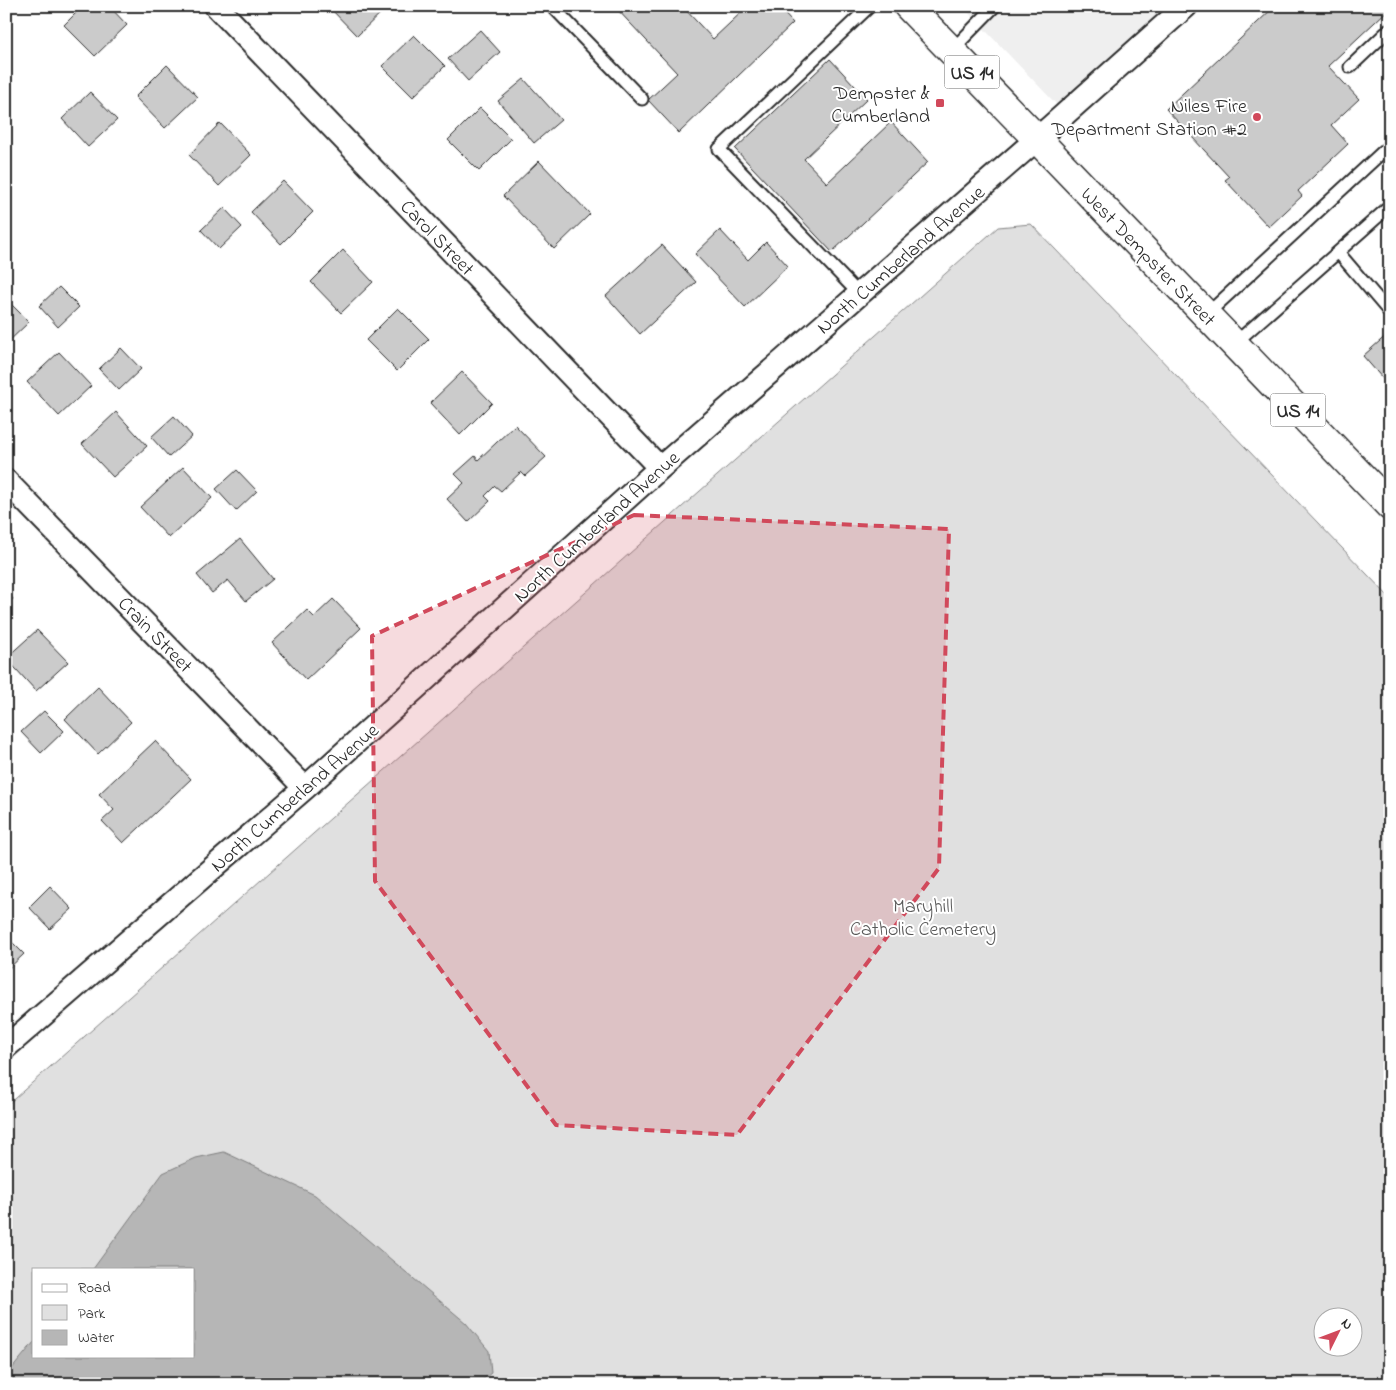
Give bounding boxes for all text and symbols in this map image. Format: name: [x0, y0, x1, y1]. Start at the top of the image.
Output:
road number: US 14: [944, 56, 1000, 88]
place label: Dempster & Cumberland: [831, 80, 930, 132]
place label: Niles Fire Department Station #2: [1050, 93, 1247, 145]
marker: Dempster & Cumberland: [934, 97, 946, 109]
marker: Niles Fire Department Station #2: [1251, 111, 1263, 123]
street label: North Cumberland Avenue: [811, 179, 992, 342]
street label: West Dempster Street: [1073, 182, 1222, 334]
street label: Carol Street: [392, 194, 480, 284]
road number: US 14: [1270, 394, 1326, 426]
street label: North Cumberland Avenue: [508, 445, 687, 611]
street label: Crain Street: [110, 591, 198, 681]
street label: North Cumberland Avenue: [205, 717, 386, 880]
park label: Maryhill Catholic Cemetery: [850, 893, 996, 945]
legend: [32, 1268, 195, 1358]
text: Road: [78, 1277, 111, 1299]
text: Park: [78, 1303, 106, 1325]
north arrow: [1314, 1308, 1364, 1358]
text: N: [1336, 1314, 1358, 1335]
text: Water: [78, 1327, 114, 1349]

